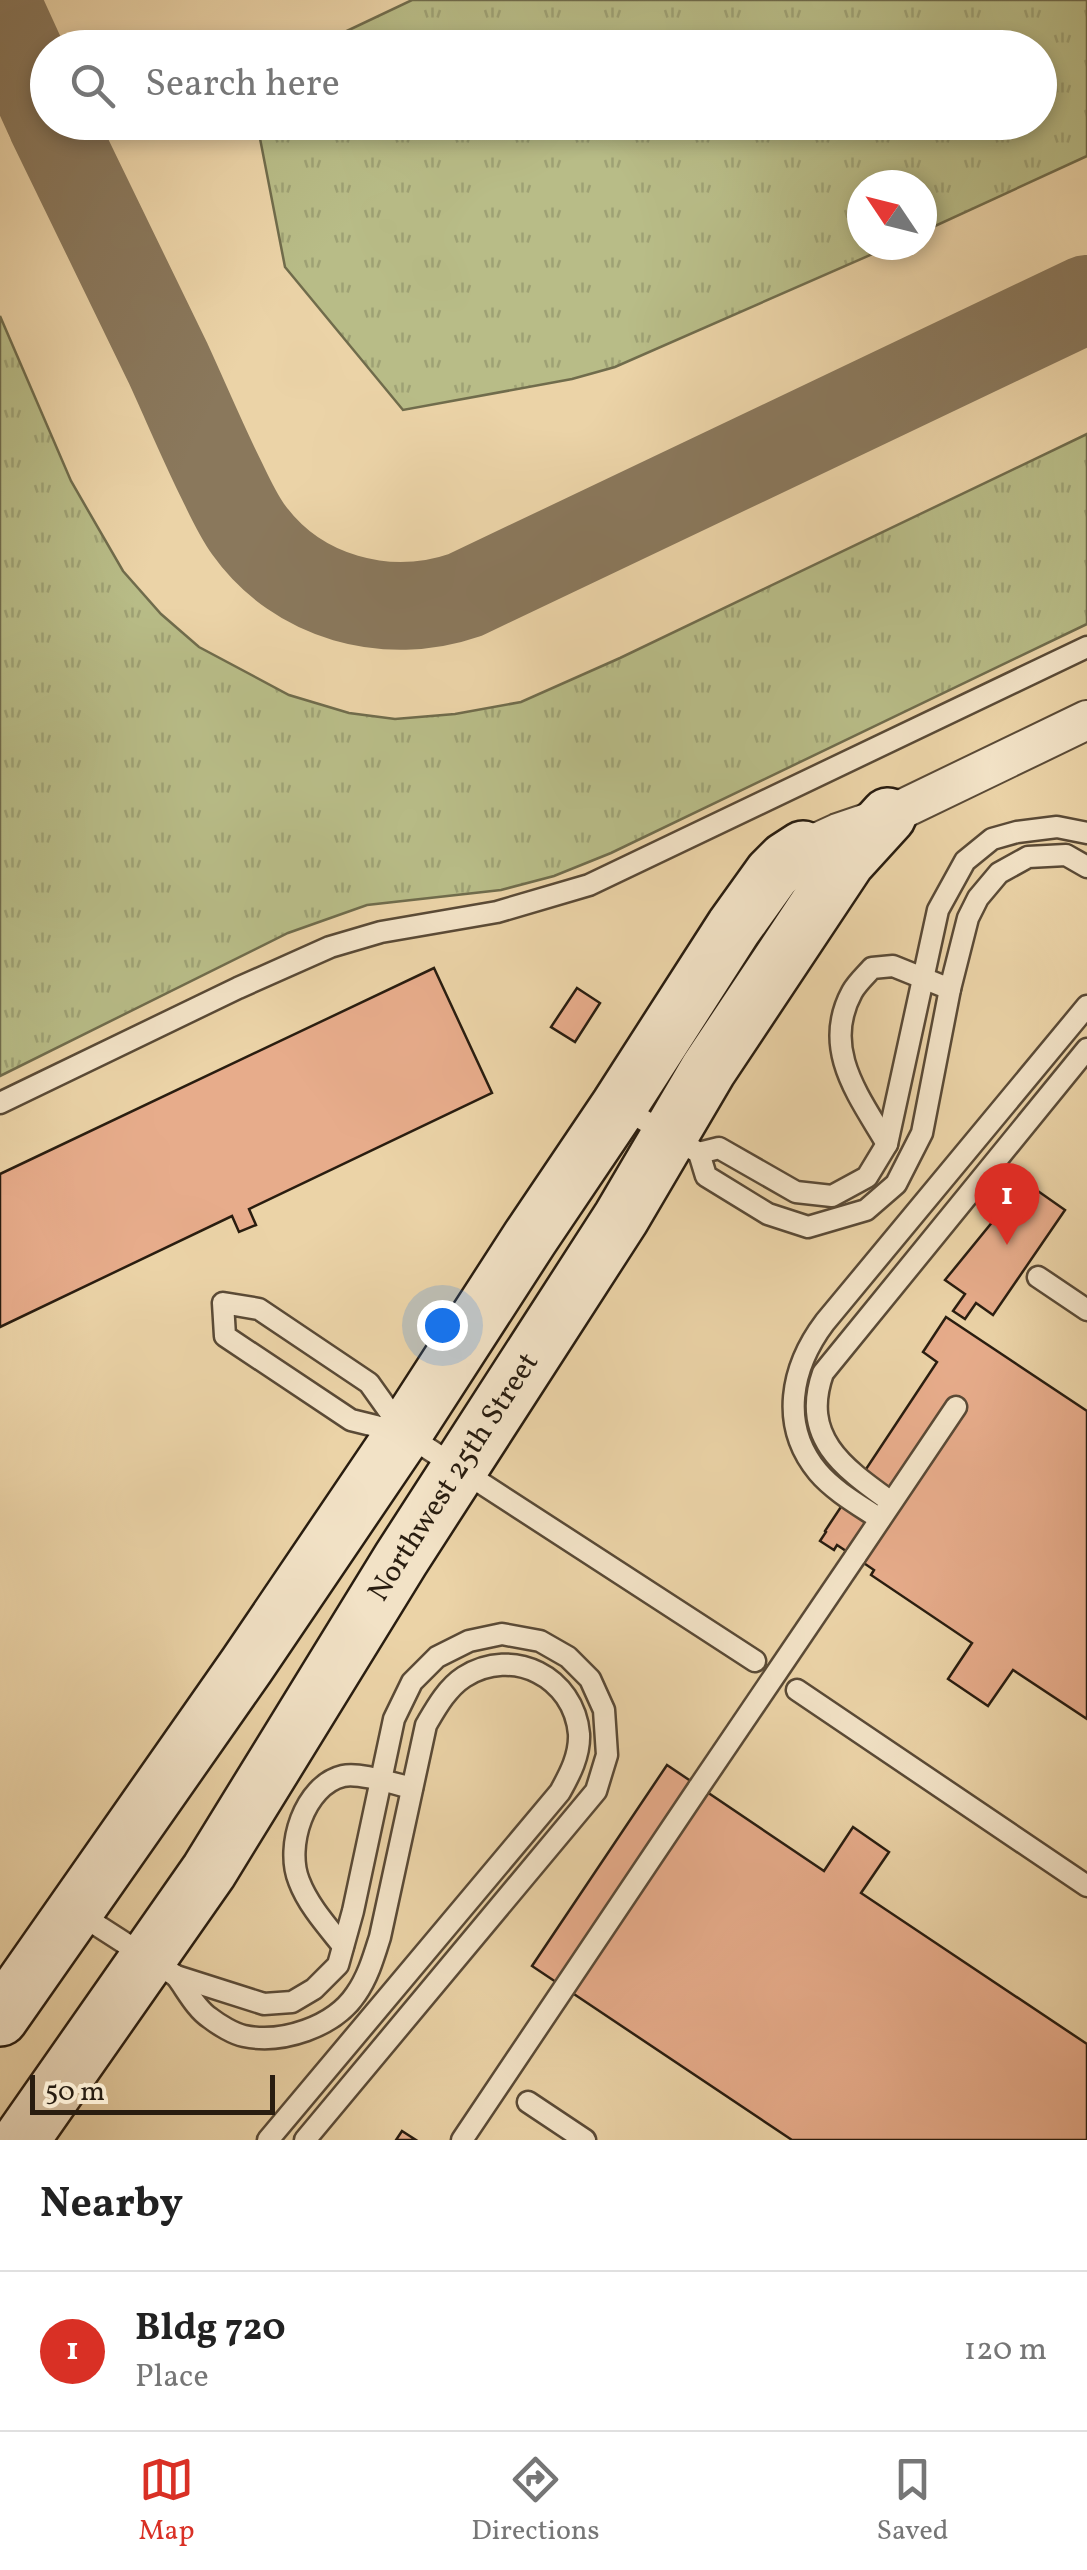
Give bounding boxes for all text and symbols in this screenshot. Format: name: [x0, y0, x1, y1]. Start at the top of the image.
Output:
search box: [30, 30, 1057, 140]
icon: search: [65, 58, 120, 113]
text: Search here: [145, 59, 340, 112]
north arrow: [847, 170, 937, 260]
pin: 1: [974, 1162, 1040, 1245]
your location: [417, 1300, 468, 1351]
street label: Northwest 25th Street: [359, 1345, 550, 1610]
scale bar: [30, 2070, 275, 2114]
text: 50 m: [45, 2073, 105, 2112]
text: Nearby: [40, 2176, 183, 2235]
text: Bldg 720: [135, 2303, 286, 2356]
text: 1: [66, 2329, 79, 2373]
text: 120 m: [964, 2329, 1047, 2373]
text: Place: [135, 2356, 209, 2400]
tab: Map: [138, 2452, 194, 2551]
tab: Directions: [471, 2452, 600, 2551]
tab: Saved: [876, 2452, 949, 2551]

